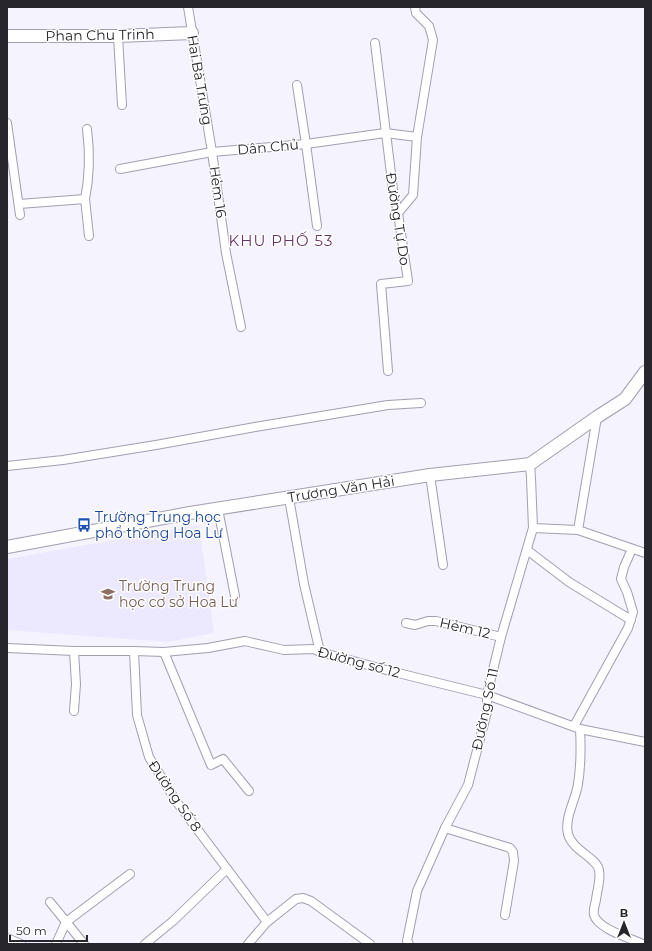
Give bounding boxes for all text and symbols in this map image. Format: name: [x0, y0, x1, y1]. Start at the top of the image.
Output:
street label: Phan Chu Trinh: [45, 25, 155, 45]
street label: Hai Bà Trưng: [183, 33, 217, 127]
street label: Dân Chủ: [236, 135, 300, 159]
street label: Hẻm 16: [205, 165, 231, 219]
street label: Đường Tự Do: [382, 171, 414, 267]
district label: KHU PHỐ 53: [229, 231, 333, 250]
street label: Trương Văn Hải: [286, 472, 396, 506]
place label: Trường Trung học phổ thông Hoa Lư: [95, 508, 223, 542]
bus stop icon: Trường Trung học phổ thông Hoa Lư: [76, 517, 92, 533]
place label: Trường Trung học cơ sở Hoa Lư: [119, 577, 238, 611]
school or university icon: Trường Trung học cơ sở Hoa Lư: [100, 586, 116, 602]
street label: Hẻm 12: [438, 613, 492, 643]
street label: Đường số 12: [316, 642, 402, 682]
street label: Đường Số 11: [468, 666, 502, 752]
street label: Đường Số 8: [145, 757, 206, 835]
north arrow: [604, 903, 644, 943]
text: B: [620, 906, 628, 920]
scale bar: [10, 917, 87, 943]
text: 50 m: [16, 923, 47, 938]

